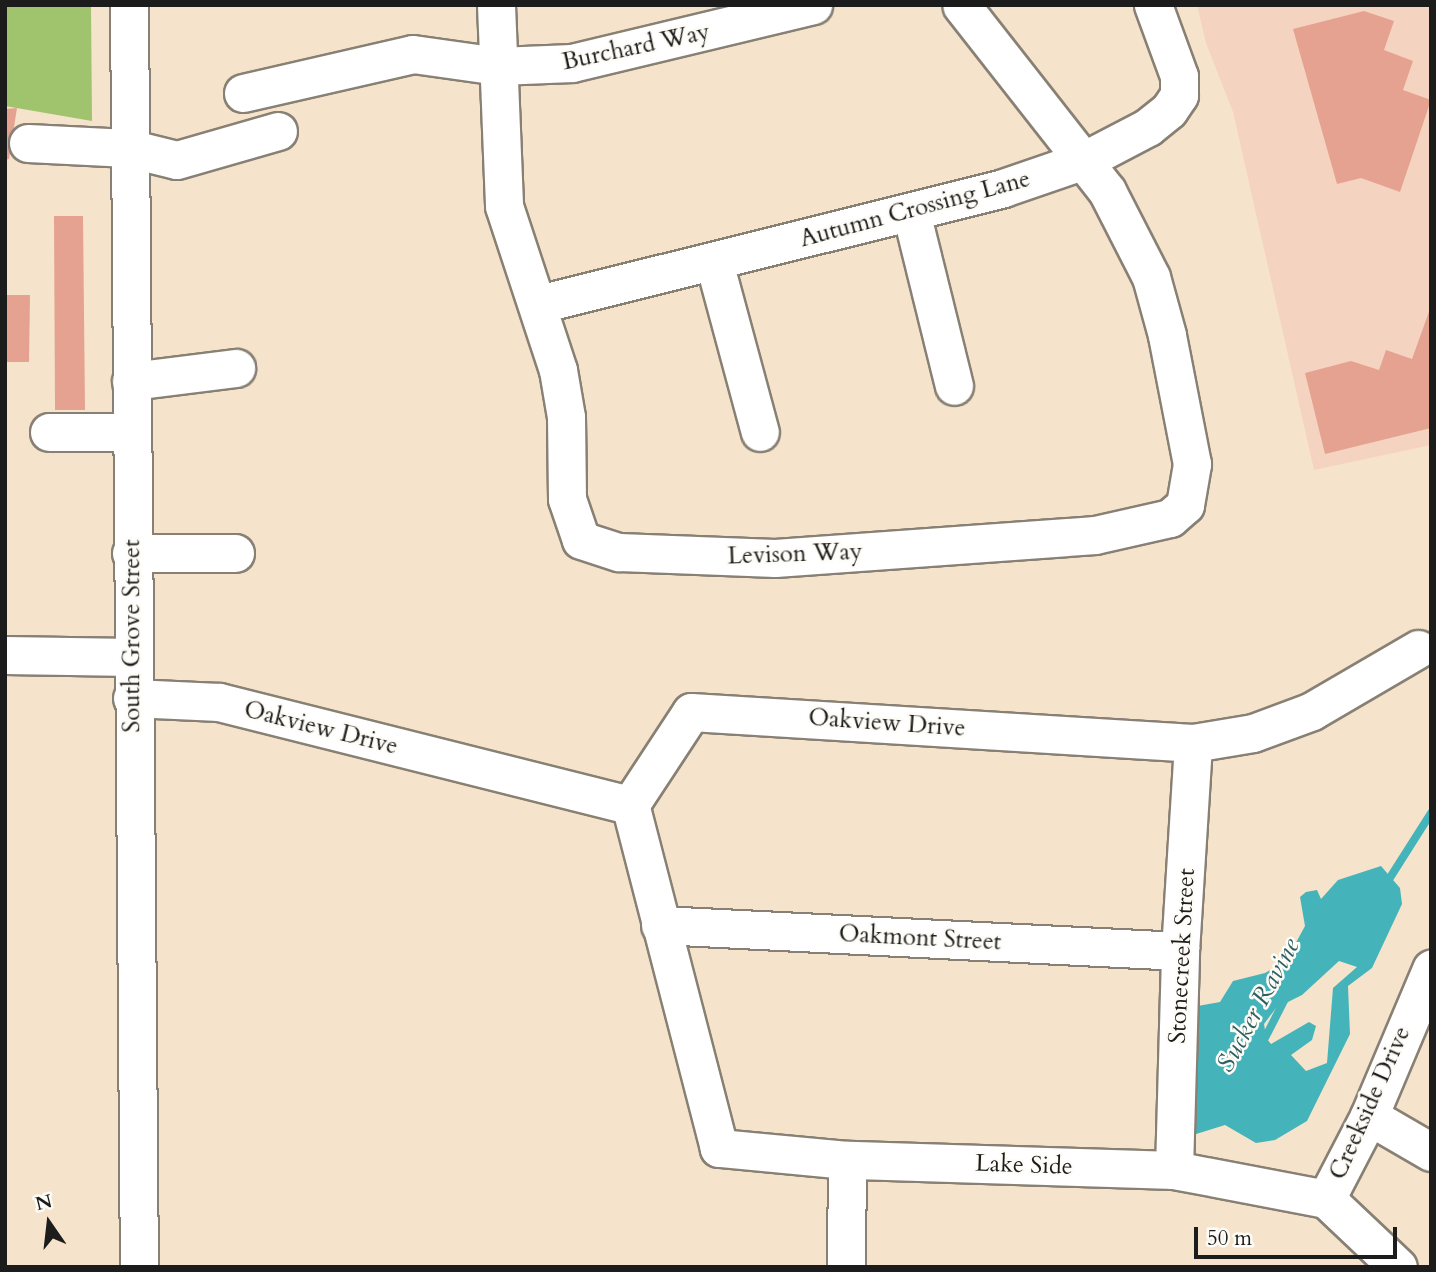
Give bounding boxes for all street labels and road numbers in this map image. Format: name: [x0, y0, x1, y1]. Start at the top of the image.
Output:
street label: Burchard Way: [560, 17, 712, 77]
street label: Autumn Crossing Lane: [797, 164, 1033, 254]
street label: Levison Way: [727, 537, 863, 571]
street label: South Grove Street: [118, 539, 146, 733]
street label: Oakview Drive: [241, 695, 401, 761]
street label: Oakview Drive: [807, 703, 967, 743]
street label: Stonecreek Street: [1163, 868, 1201, 1044]
street label: Oakmont Street: [838, 919, 1002, 957]
street label: Creekside Drive: [1323, 1022, 1417, 1184]
street label: Lake Side: [975, 1149, 1073, 1181]

